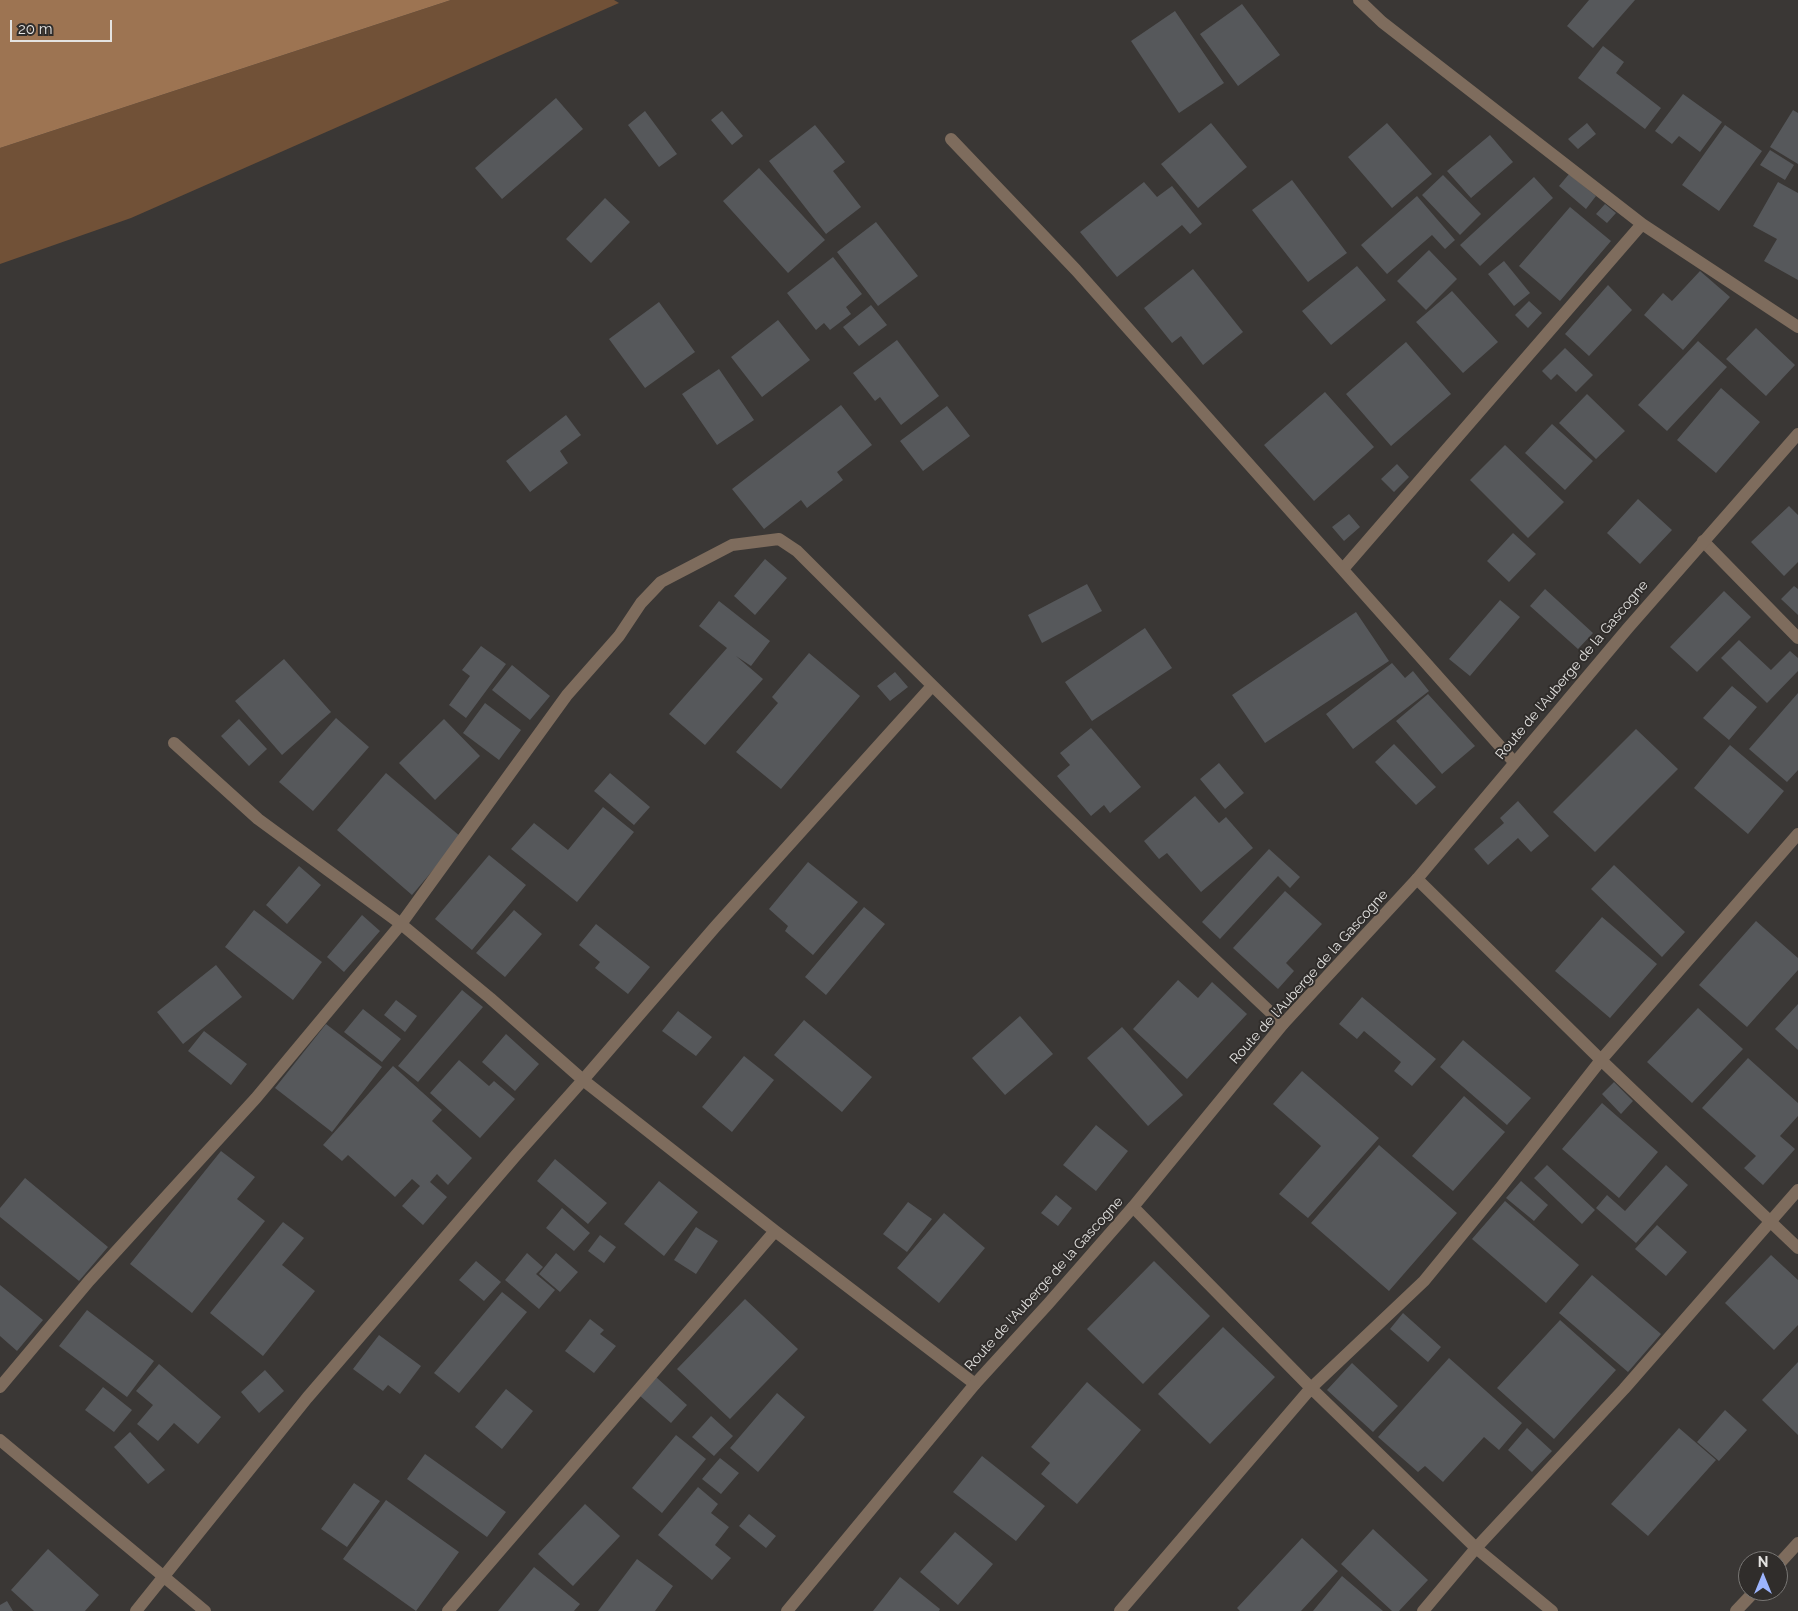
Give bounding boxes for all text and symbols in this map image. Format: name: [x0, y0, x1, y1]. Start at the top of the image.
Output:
scale bar: [12, 10, 115, 42]
text: 20 m: [18, 20, 53, 38]
street label: Route de l'Auberge de la Gascogne: [1492, 577, 1652, 763]
street label: Route de l'Auberge de la Gascogne: [1226, 887, 1392, 1067]
street label: Route de l'Auberge de la Gascogne: [961, 1194, 1127, 1374]
north arrow: [1738, 1551, 1788, 1601]
text: N: [1758, 1554, 1768, 1570]

